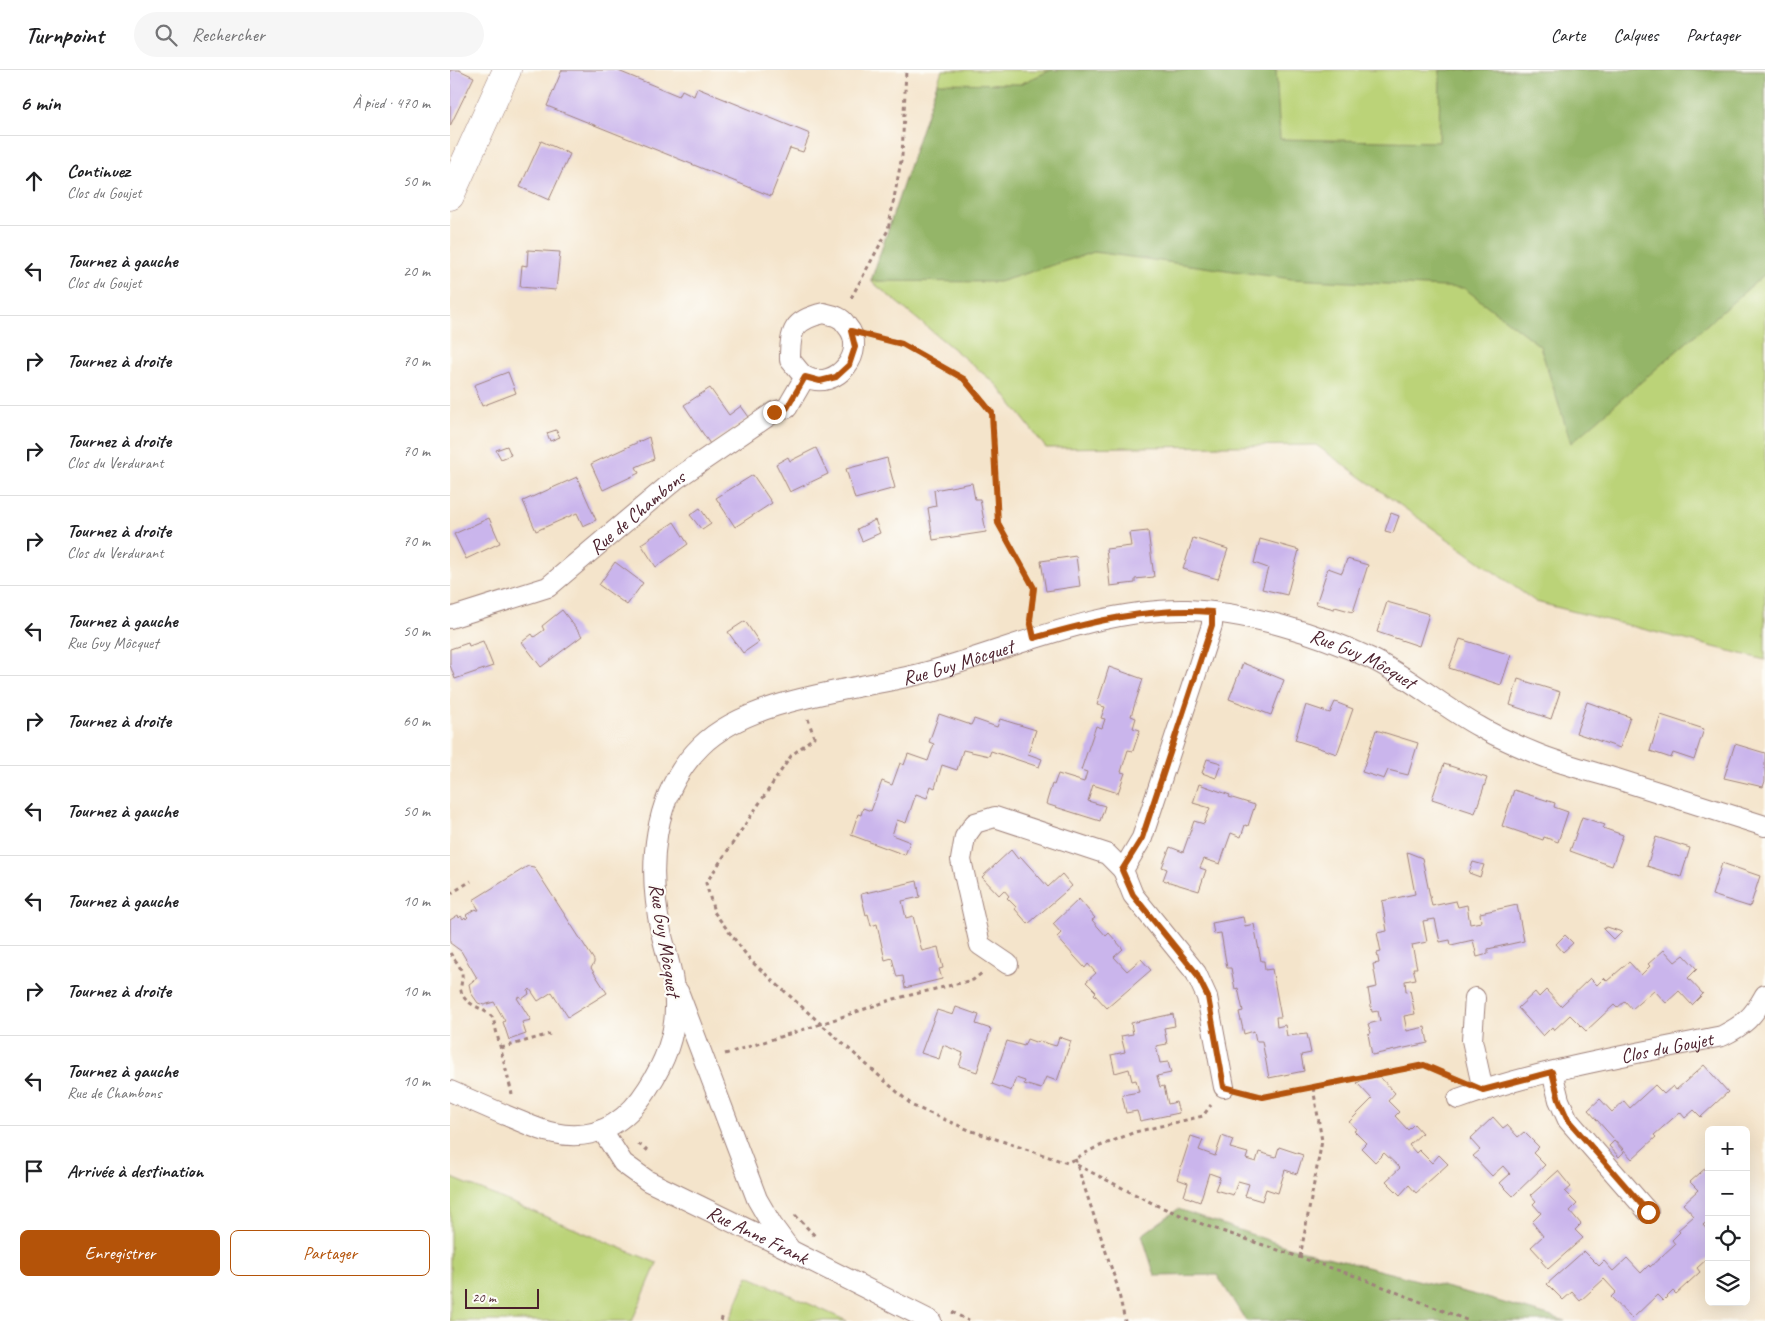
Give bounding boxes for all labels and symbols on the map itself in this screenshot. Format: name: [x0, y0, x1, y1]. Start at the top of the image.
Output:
route end: [763, 401, 786, 424]
street label: Rue de Chambons: [584, 463, 691, 560]
street label: Rue Guy Môcquet: [1307, 622, 1423, 696]
street label: Rue Guy Môcquet: [900, 632, 1020, 690]
street label: Rue Guy Môcquet: [644, 881, 687, 1002]
street label: Clos du Goujet: [1618, 1025, 1717, 1068]
street label: Rue Anne Frank: [703, 1199, 814, 1270]
route start: [1637, 1201, 1660, 1224]
scale bar: [465, 1286, 539, 1309]

